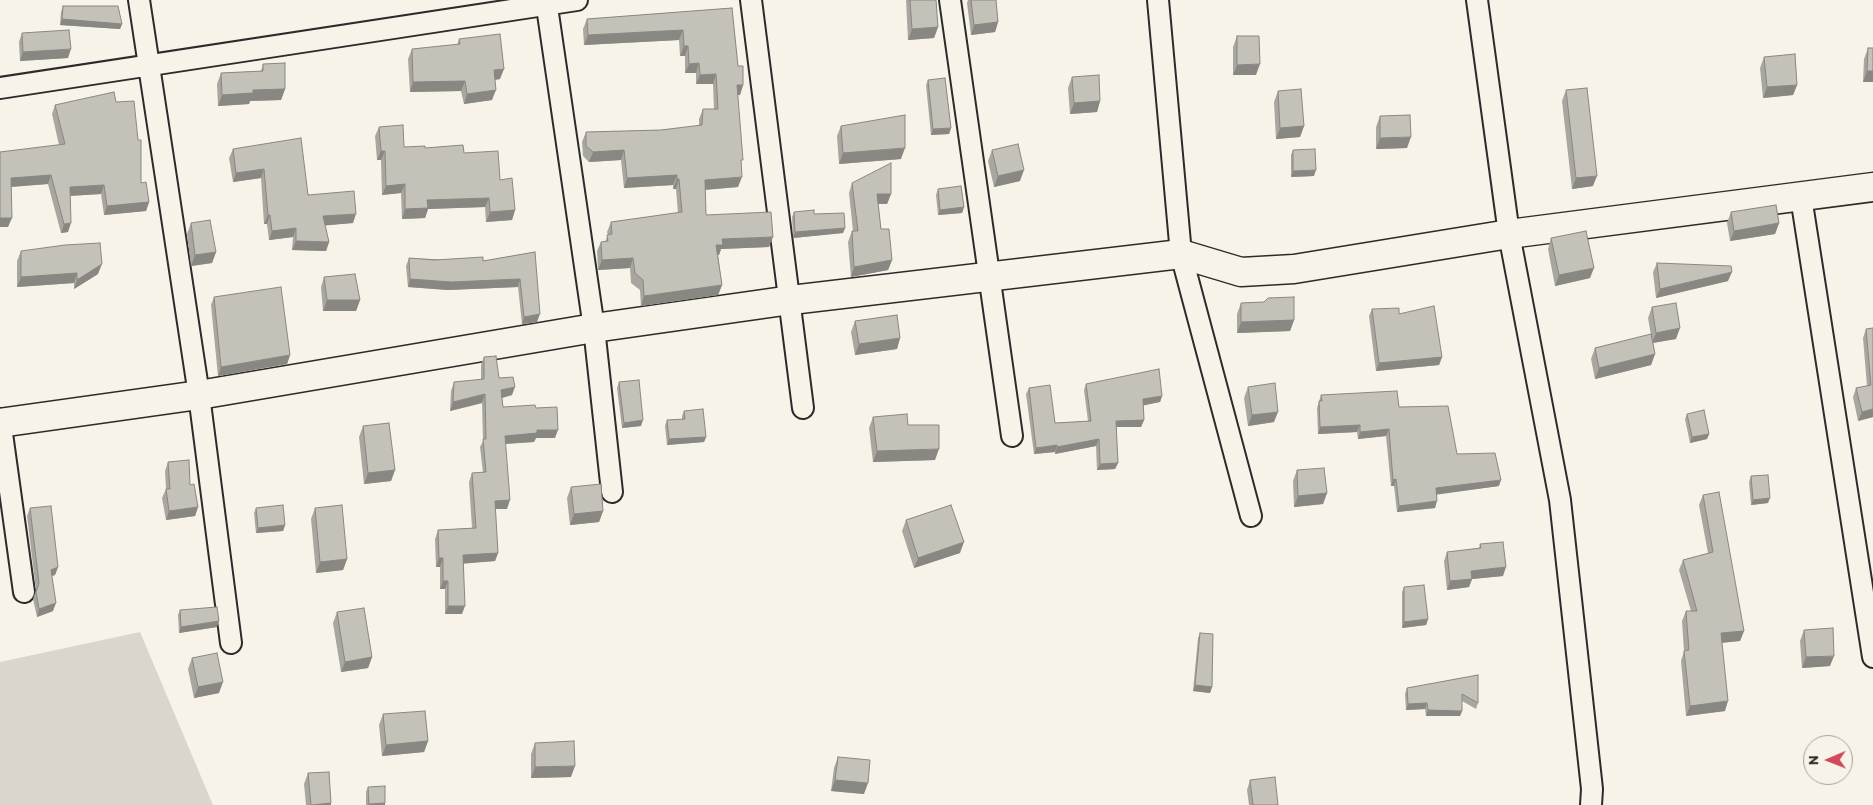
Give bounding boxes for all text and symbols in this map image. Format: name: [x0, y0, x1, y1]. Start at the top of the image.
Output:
north arrow: [1803, 735, 1853, 785]
text: N: [1805, 755, 1822, 765]

